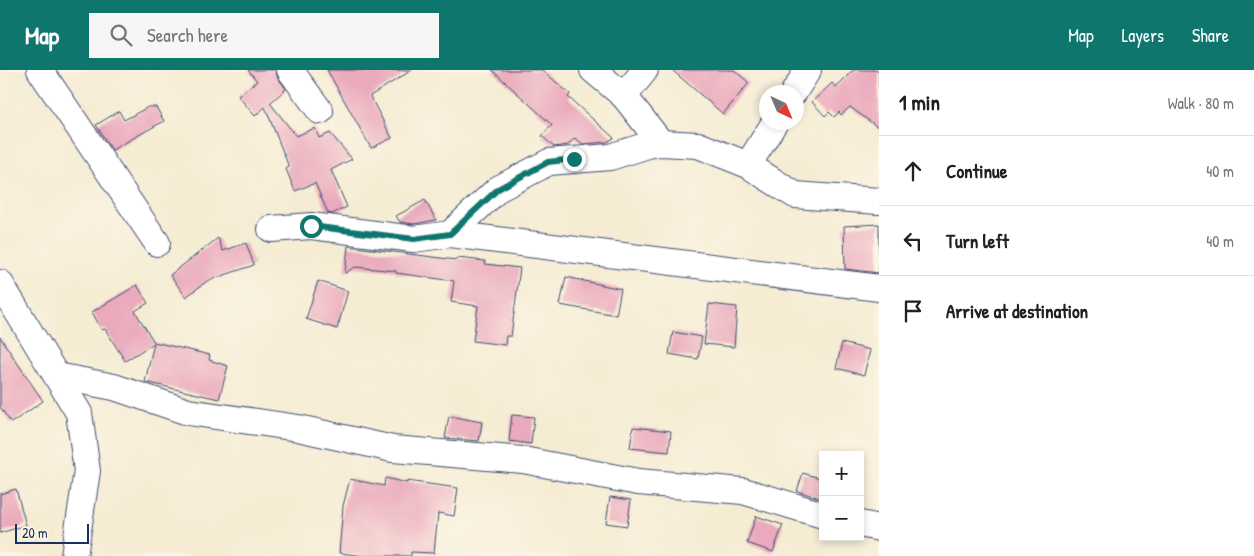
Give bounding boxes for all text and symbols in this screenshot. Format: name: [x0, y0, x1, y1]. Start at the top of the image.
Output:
search box: [89, 13, 439, 58]
text: Map: [25, 19, 59, 51]
icon: search: [107, 21, 135, 49]
text: Search here: [147, 22, 228, 48]
text: Map: [1068, 23, 1094, 48]
text: Layers: [1122, 23, 1164, 48]
text: Share: [1192, 23, 1229, 48]
north arrow: [759, 85, 804, 130]
text: 1 min: [899, 88, 940, 117]
text: Walk · 80 m: [1168, 92, 1234, 114]
route end: [563, 148, 586, 171]
icon: ahead: [899, 157, 927, 185]
text: Continue: [946, 158, 1007, 184]
text: 40 m: [1206, 160, 1234, 182]
route start: [300, 215, 323, 238]
icon: left: [899, 227, 927, 255]
text: Turn left: [946, 228, 1009, 254]
text: 40 m: [1206, 230, 1234, 252]
icon: arrive: [899, 297, 927, 325]
text: Arrive at destination: [946, 298, 1088, 324]
map controls: [819, 451, 864, 541]
button: +: [819, 451, 864, 496]
button: −: [819, 496, 864, 541]
scale bar: [15, 521, 89, 544]
text: 20 m: [22, 523, 48, 542]

